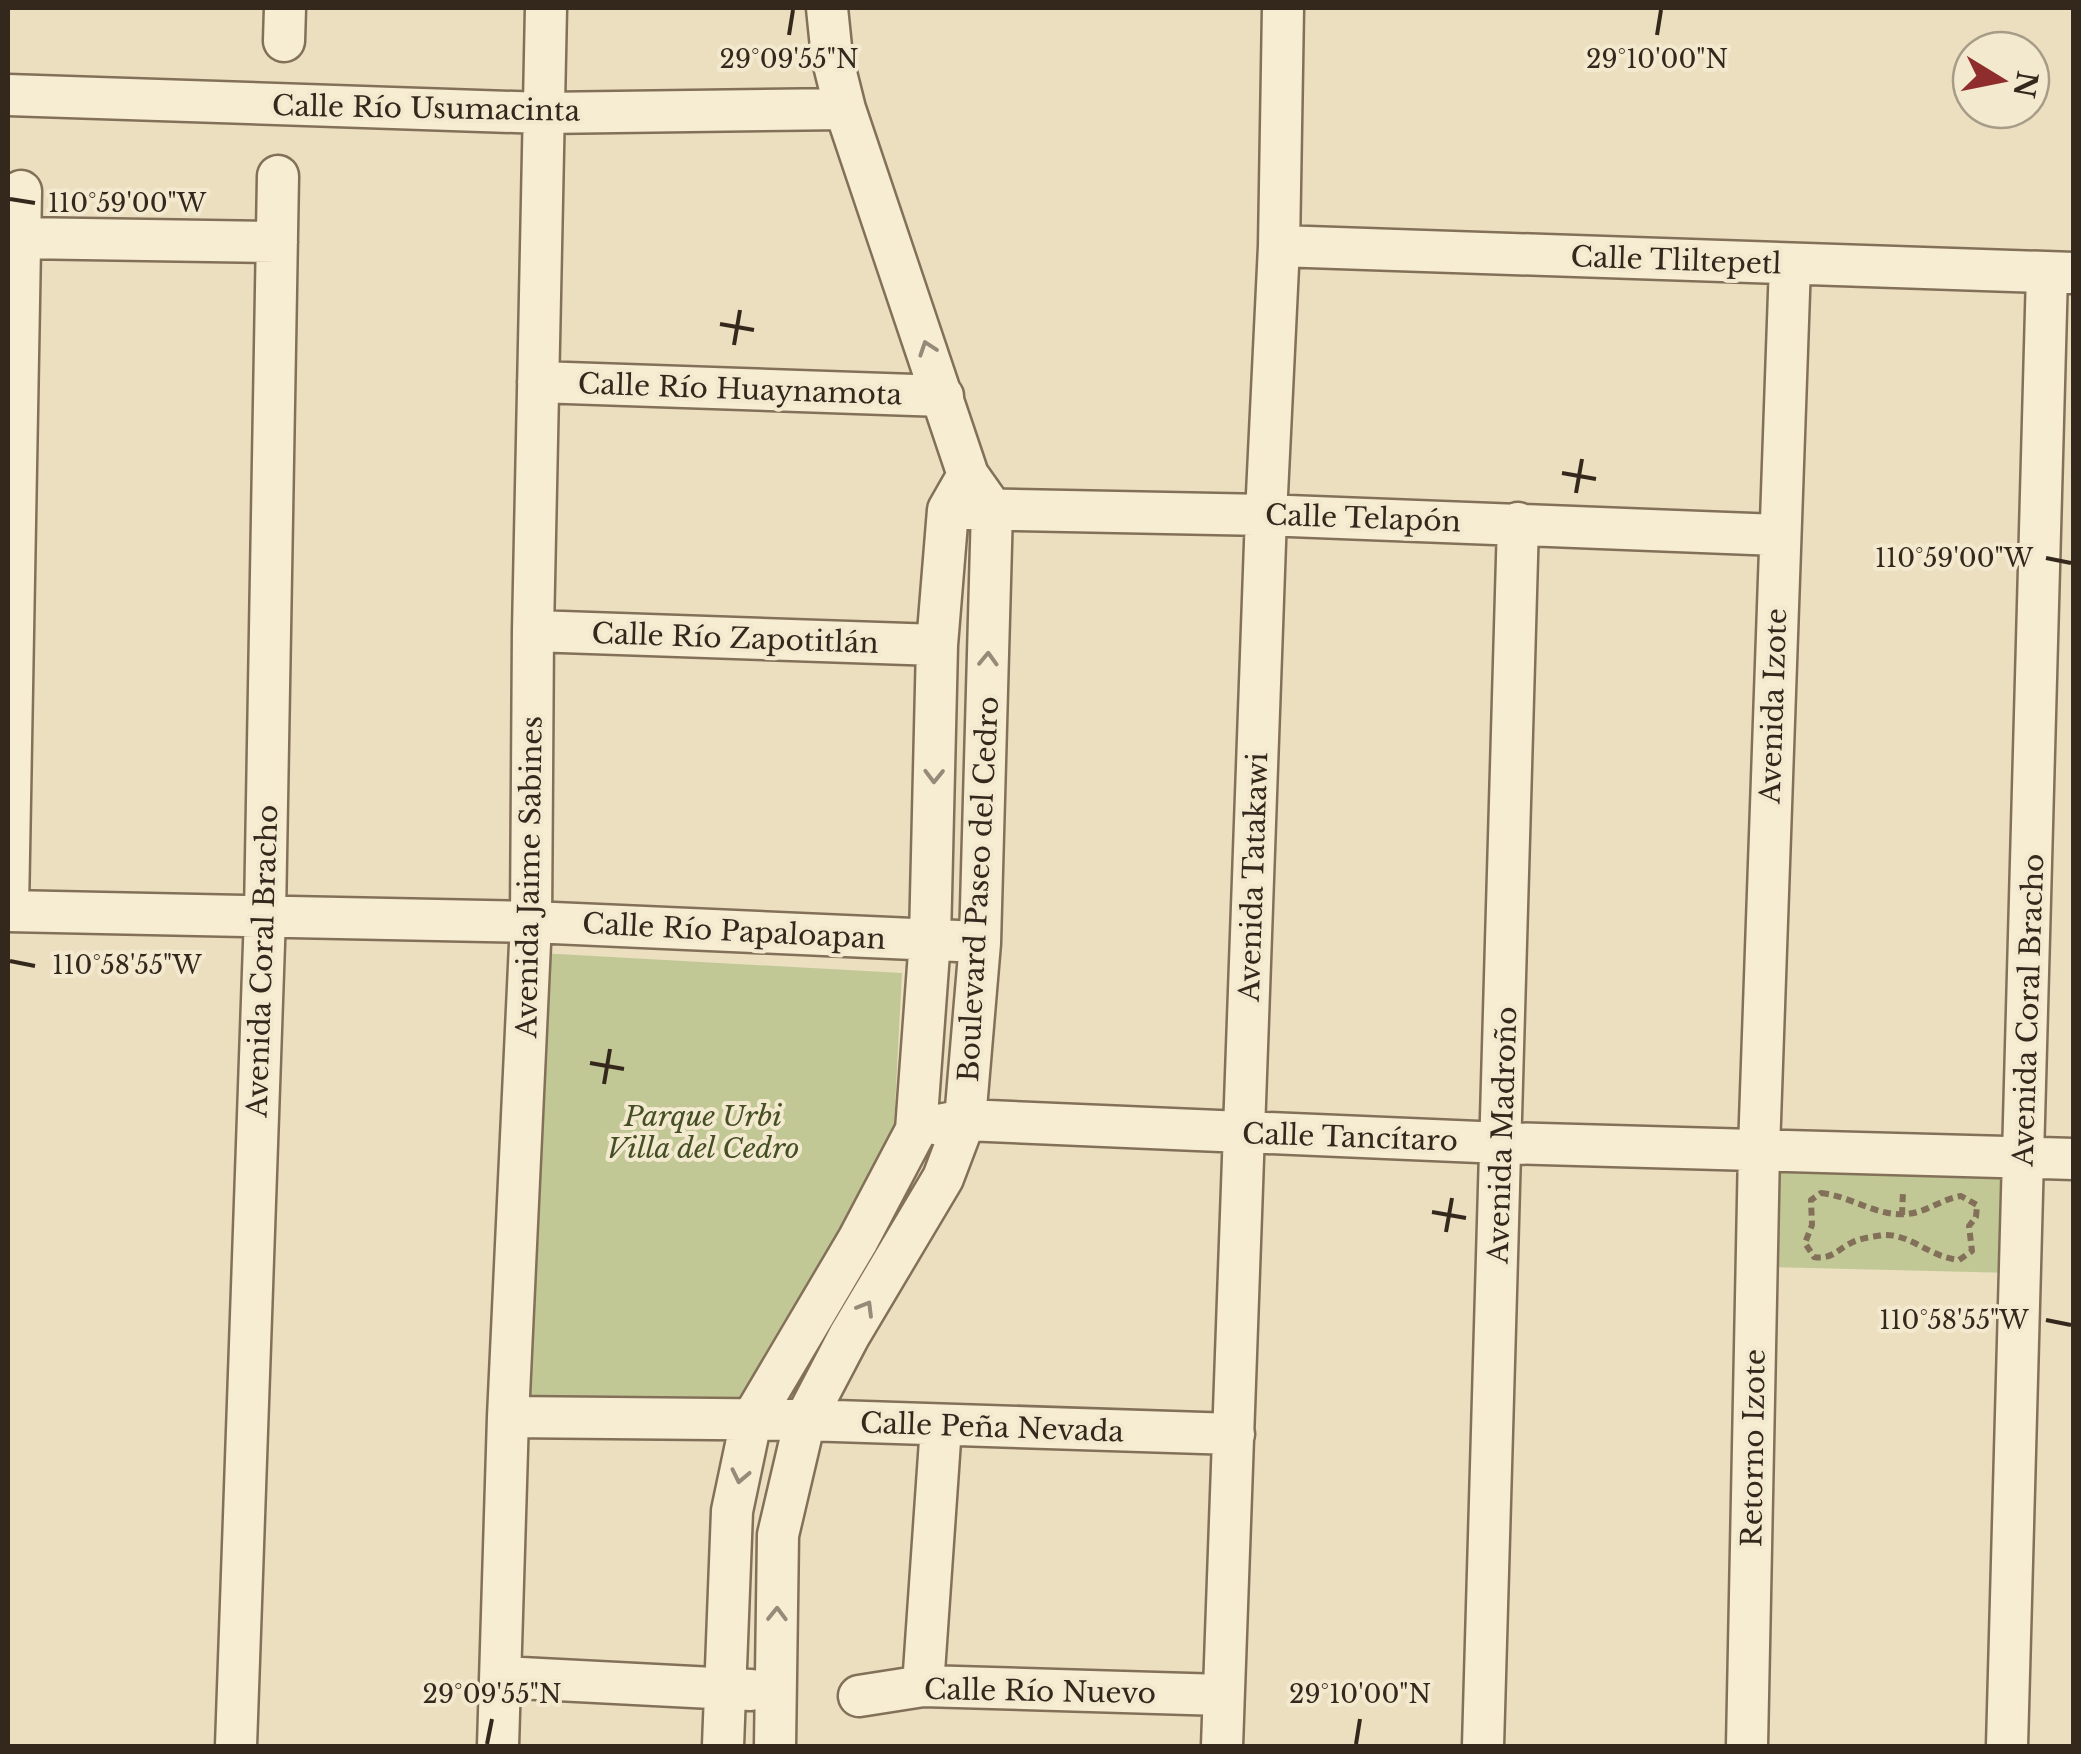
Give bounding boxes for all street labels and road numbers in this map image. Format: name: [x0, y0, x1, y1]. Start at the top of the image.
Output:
street label: Calle Río Usumacinta: [272, 88, 581, 129]
street label: Calle Tliltepetl: [1570, 239, 1782, 282]
street label: Calle Río Huaynamota: [577, 366, 903, 413]
street label: Calle Telapón: [1264, 498, 1462, 539]
street label: Avenida Izote: [1753, 608, 1794, 805]
street label: Calle Río Zapotitlán: [591, 616, 879, 661]
street label: Boulevard Paseo del Cedro: [951, 695, 1006, 1083]
street label: Avenida Jaime Sabines: [509, 716, 550, 1039]
street label: Avenida Tatakawi: [1232, 752, 1275, 1003]
street label: Avenida Coral Bracho: [240, 804, 285, 1119]
street label: Avenida Coral Bracho: [2006, 853, 2051, 1168]
street label: Calle Río Papaloapan: [581, 906, 887, 957]
street label: Avenida Madroño: [1480, 1006, 1524, 1265]
street label: Calle Tancítaro: [1242, 1116, 1458, 1159]
street label: Retorno Izote: [1734, 1349, 1773, 1547]
street label: Calle Peña Nevada: [859, 1405, 1125, 1450]
street label: Calle Río Nuevo: [924, 1672, 1156, 1711]

